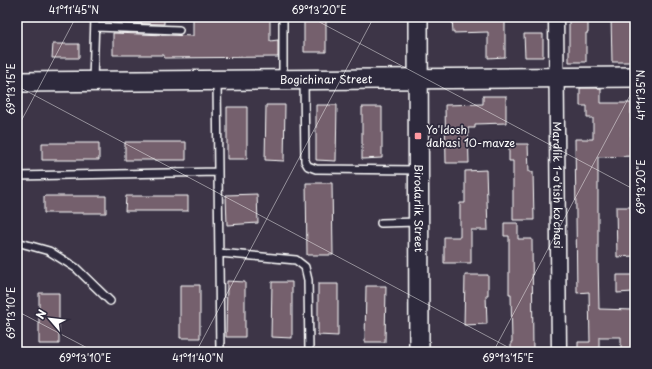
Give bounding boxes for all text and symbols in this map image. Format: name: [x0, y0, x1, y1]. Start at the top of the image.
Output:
text: 41°11'45"N: [49, 2, 99, 17]
text: 69°13'20"E: [292, 2, 346, 17]
text: 69°13'15"E: [3, 63, 18, 115]
street label: Bogichinar Street: [280, 70, 373, 88]
text: 41°11'35"N: [633, 70, 648, 120]
place label: Yo'ldosh dahasi 10-mavze: [426, 121, 515, 151]
street label: Mardlik 1-o'tish ko'chasi: [549, 121, 567, 249]
marker: Yo'ldosh dahasi 10-mavze: [413, 131, 423, 141]
text: 69°13'20"E: [633, 160, 648, 214]
street label: Birodarlik Street: [410, 164, 428, 253]
text: 69°13'10"E: [3, 287, 18, 339]
north arrow: [30, 299, 70, 339]
text: N: [31, 306, 50, 322]
text: 69°13'10"E: [59, 350, 111, 365]
text: 41°11'40"N: [172, 350, 224, 365]
text: 69°13'15"E: [482, 350, 534, 365]

